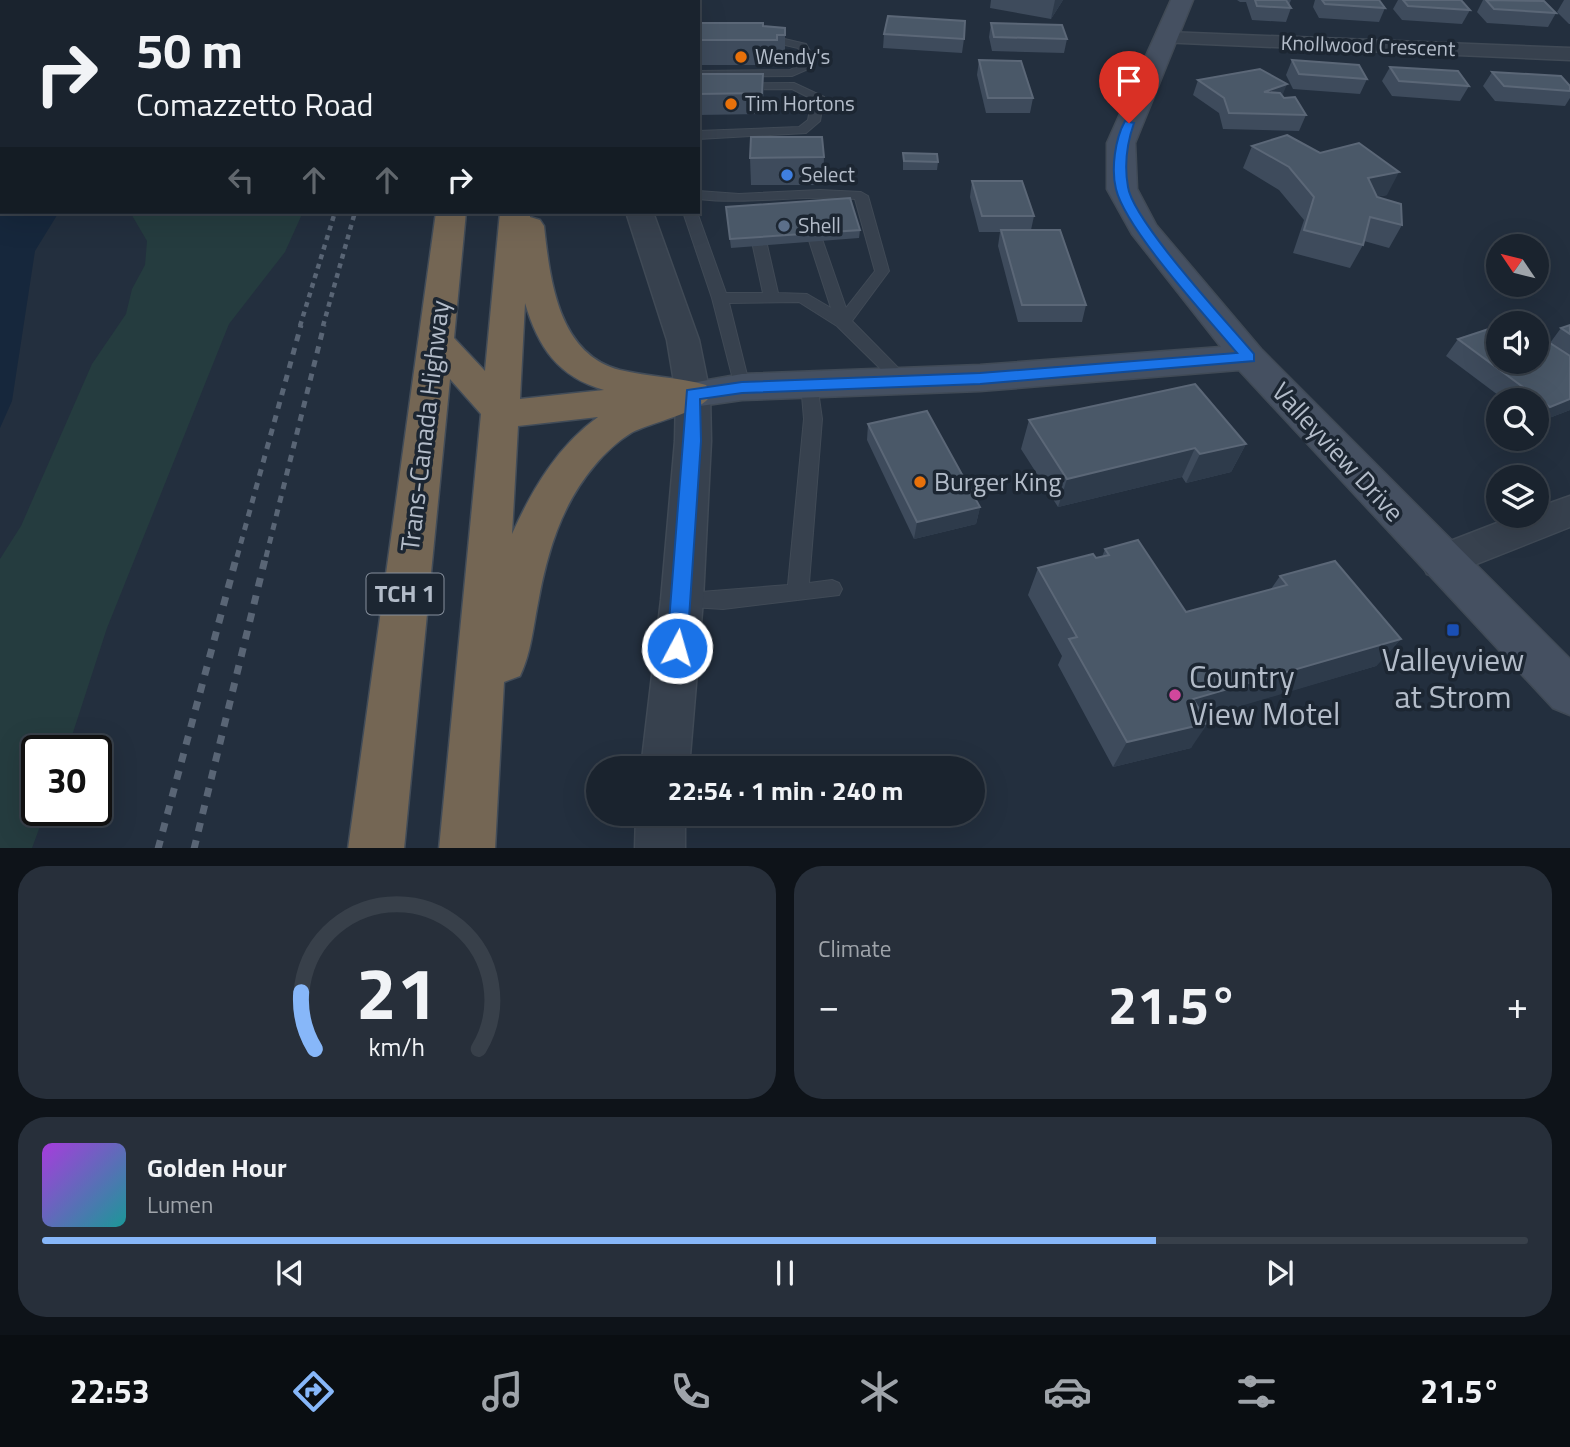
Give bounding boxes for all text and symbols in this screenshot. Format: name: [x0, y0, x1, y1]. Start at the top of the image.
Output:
text: 50 m: [136, 12, 243, 87]
street label: Knollwood Crescent: [1280, 26, 1457, 64]
icon: right: [21, 28, 112, 119]
place label: Wendy's: [755, 40, 830, 72]
marker: Wendy's: [733, 49, 749, 65]
pin: [1099, 51, 1159, 123]
icon: arrive: [1110, 62, 1148, 100]
text: Comazzetto Road: [136, 80, 374, 128]
place label: Tim Hortons: [745, 87, 855, 119]
marker: Tim Hortons: [723, 96, 739, 112]
place label: Select: [801, 158, 856, 190]
icon: left: [222, 161, 260, 199]
icon: ahead: [295, 161, 333, 199]
icon: ahead: [368, 161, 406, 199]
icon: right: [441, 161, 479, 199]
marker: Select: [779, 167, 795, 183]
place label: Shell: [798, 209, 841, 241]
marker: Shell: [776, 218, 792, 234]
north arrow: [1486, 234, 1549, 298]
map controls: [1486, 234, 1549, 528]
street label: Trans-Canada Highway: [390, 298, 459, 554]
button: sound: [1486, 311, 1549, 374]
street label: Valleyview Drive: [1263, 373, 1414, 530]
button: search: [1486, 388, 1549, 451]
place label: Burger King: [934, 462, 1062, 501]
button: layers: [1486, 465, 1549, 528]
marker: Burger King: [912, 474, 928, 490]
road number: TCH 1: [366, 574, 444, 614]
position arrow: [640, 611, 714, 685]
marker: Valleyview at Strom: [1445, 622, 1461, 638]
place label: Valleyview at Strom: [1382, 635, 1524, 720]
place label: Country View Motel: [1189, 652, 1340, 737]
marker: Country View Motel: [1167, 687, 1183, 703]
speed limit sign: 30: [21, 735, 112, 826]
text: 22:54 · 1 min · 240 m: [668, 771, 903, 810]
text: Climate: [818, 931, 891, 966]
text: 21: [356, 937, 438, 1047]
text: 21.5°: [1108, 965, 1238, 1044]
text: −: [818, 976, 839, 1034]
text: +: [1507, 976, 1528, 1034]
text: km/h: [369, 1027, 425, 1065]
text: Golden Hour: [147, 1148, 287, 1187]
text: Lumen: [147, 1187, 213, 1222]
icon: previous: [271, 1254, 309, 1292]
icon: pause: [766, 1254, 804, 1292]
icon: next: [1261, 1254, 1299, 1292]
text: 22:53: [70, 1367, 150, 1415]
icon: directions: [289, 1367, 338, 1416]
icon: music: [478, 1367, 527, 1416]
icon: phone: [666, 1367, 715, 1416]
icon: climate: [855, 1367, 904, 1416]
icon: car: [1043, 1367, 1092, 1416]
icon: filters: [1232, 1367, 1281, 1416]
text: 21.5°: [1420, 1367, 1500, 1415]

